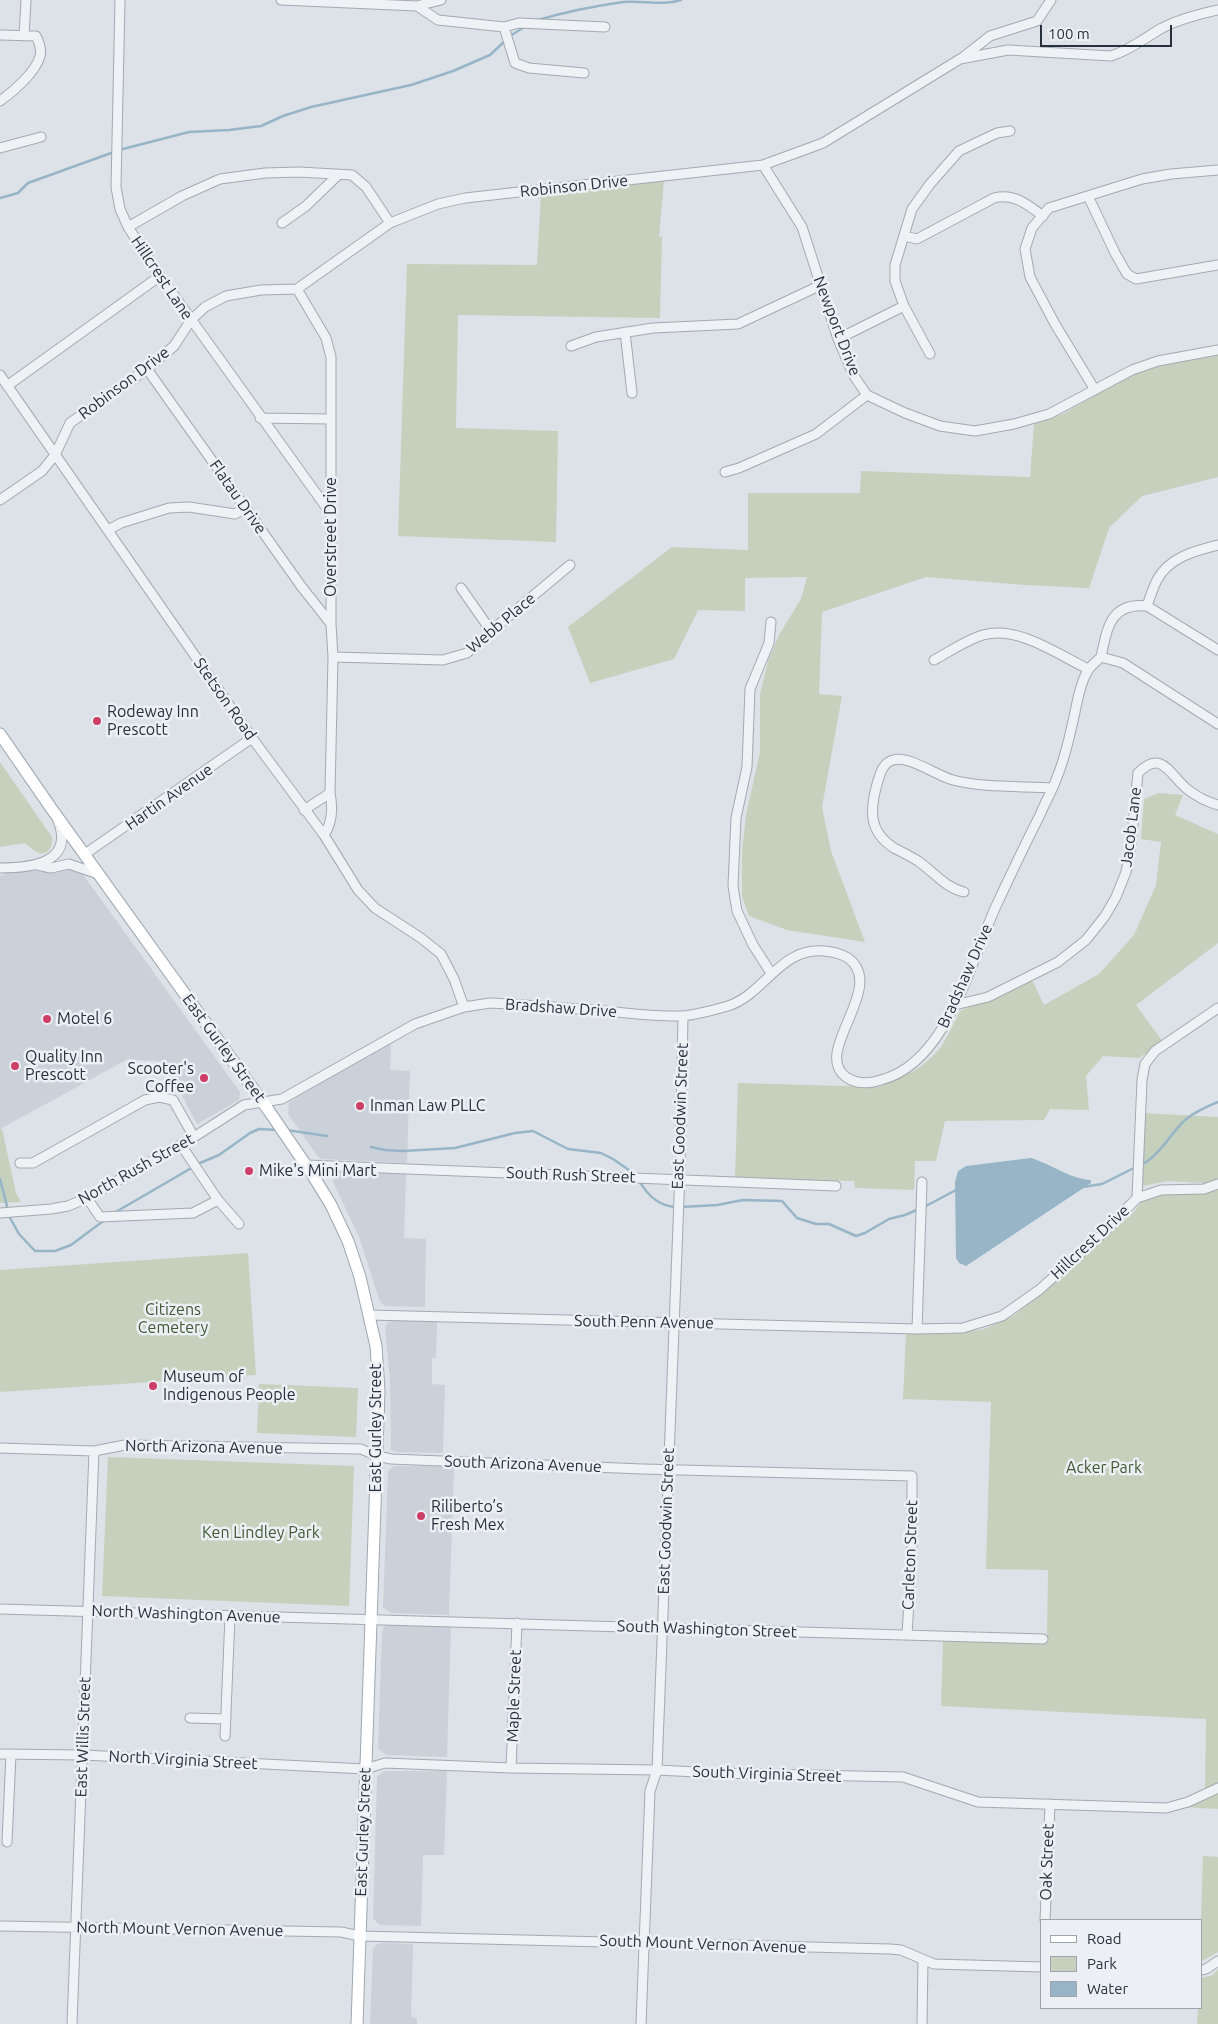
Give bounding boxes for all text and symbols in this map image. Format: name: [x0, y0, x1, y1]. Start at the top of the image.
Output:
scale bar: [1043, 15, 1176, 47]
text: 100 m: [1048, 25, 1090, 42]
street label: Robinson Drive: [519, 171, 629, 201]
street label: Hillcrest Lane: [127, 232, 197, 324]
street label: Newport Drive: [809, 273, 865, 379]
street label: Robinson Drive: [75, 343, 173, 423]
street label: Flatau Drive: [205, 456, 271, 538]
street label: Overstreet Drive: [321, 477, 341, 597]
street label: Webb Place: [463, 589, 539, 657]
street label: Stetson Road: [190, 654, 260, 744]
place label: Rodeway Inn Prescott: [107, 702, 199, 740]
marker: Rodeway Inn Prescott: [91, 715, 103, 727]
street label: Hartin Avenue: [122, 760, 216, 834]
street label: Jacob Lane: [1117, 786, 1145, 868]
street label: Bradshaw Drive: [933, 921, 997, 1031]
street label: East Gurley Street: [178, 990, 270, 1106]
street label: Bradshaw Drive: [504, 995, 618, 1021]
place label: Motel 6: [57, 1009, 112, 1029]
marker: Motel 6: [41, 1013, 53, 1025]
street label: East Goodwin Street: [668, 1042, 692, 1190]
place label: Quality Inn Prescott: [25, 1047, 103, 1085]
place label: Scooter's Coffee: [128, 1059, 194, 1097]
marker: Quality Inn Prescott: [9, 1060, 21, 1072]
marker: Scooter's Coffee: [198, 1072, 210, 1084]
place label: Inman Law PLLC: [370, 1096, 486, 1116]
marker: Inman Law PLLC: [354, 1100, 366, 1112]
street label: North Rush Street: [75, 1129, 197, 1209]
place label: Mike's Mini Mart: [259, 1161, 377, 1181]
street label: South Rush Street: [506, 1163, 636, 1187]
marker: Mike's Mini Mart: [243, 1165, 255, 1177]
street label: Hillcrest Drive: [1047, 1201, 1133, 1283]
park label: Citizens Cemetery: [138, 1300, 208, 1338]
street label: South Penn Avenue: [574, 1311, 714, 1333]
street label: East Gurley Street: [366, 1364, 386, 1492]
place label: Museum of Indigenous People: [163, 1367, 296, 1405]
marker: Museum of Indigenous People: [147, 1380, 159, 1392]
street label: North Arizona Avenue: [125, 1436, 283, 1458]
street label: East Goodwin Street: [654, 1447, 678, 1595]
street label: South Arizona Avenue: [444, 1452, 602, 1476]
park label: Acker Park: [1066, 1458, 1142, 1478]
place label: Riliberto’s Fresh Mex: [431, 1497, 505, 1535]
street label: Carleton Street: [898, 1500, 922, 1610]
marker: Riliberto’s Fresh Mex: [415, 1510, 427, 1522]
park label: Ken Lindley Park: [202, 1523, 320, 1543]
street label: North Washington Avenue: [91, 1601, 281, 1627]
street label: South Washington Street: [617, 1616, 797, 1642]
street label: Maple Street: [503, 1649, 525, 1743]
street label: East Willis Street: [71, 1676, 95, 1798]
street label: North Virginia Street: [108, 1747, 258, 1773]
street label: South Virginia Street: [692, 1762, 842, 1786]
street label: East Gurley Street: [351, 1767, 375, 1897]
street label: Oak Street: [1036, 1823, 1058, 1901]
street label: North Mount Vernon Avenue: [76, 1918, 284, 1940]
legend: [1040, 1919, 1203, 2009]
text: Road: [1087, 1930, 1122, 1947]
street label: South Mount Vernon Avenue: [599, 1931, 807, 1957]
text: Park: [1087, 1955, 1117, 1972]
text: Water: [1087, 1980, 1128, 1997]

